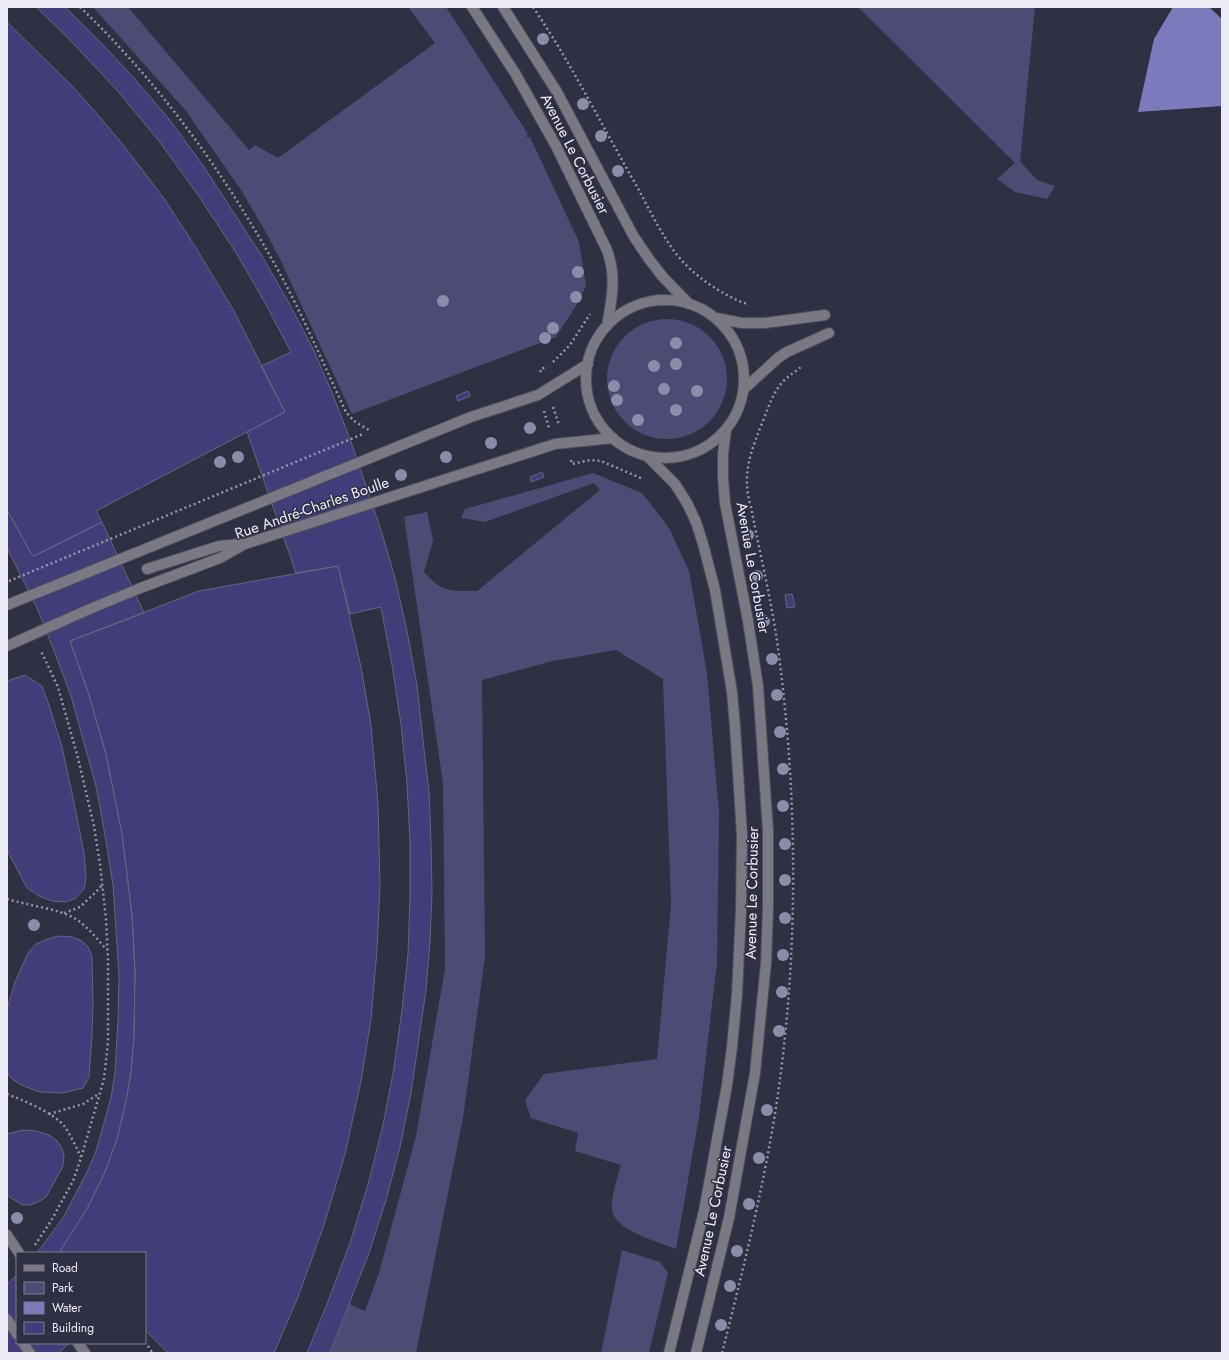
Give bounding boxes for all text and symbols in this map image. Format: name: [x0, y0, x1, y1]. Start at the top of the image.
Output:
street label: Avenue Le Corbusier: [535, 90, 615, 219]
street label: Rue André-Charles Boulle: [232, 471, 392, 545]
street label: Avenue Le Corbusier: [731, 501, 776, 636]
street label: Avenue Le Corbusier: [740, 825, 764, 960]
street label: Avenue Le Corbusier: [688, 1143, 738, 1278]
legend: [16, 1252, 146, 1344]
text: Road: [52, 1259, 78, 1277]
text: Park: [52, 1279, 74, 1297]
text: Water: [52, 1299, 83, 1317]
text: Building: [52, 1319, 94, 1337]

